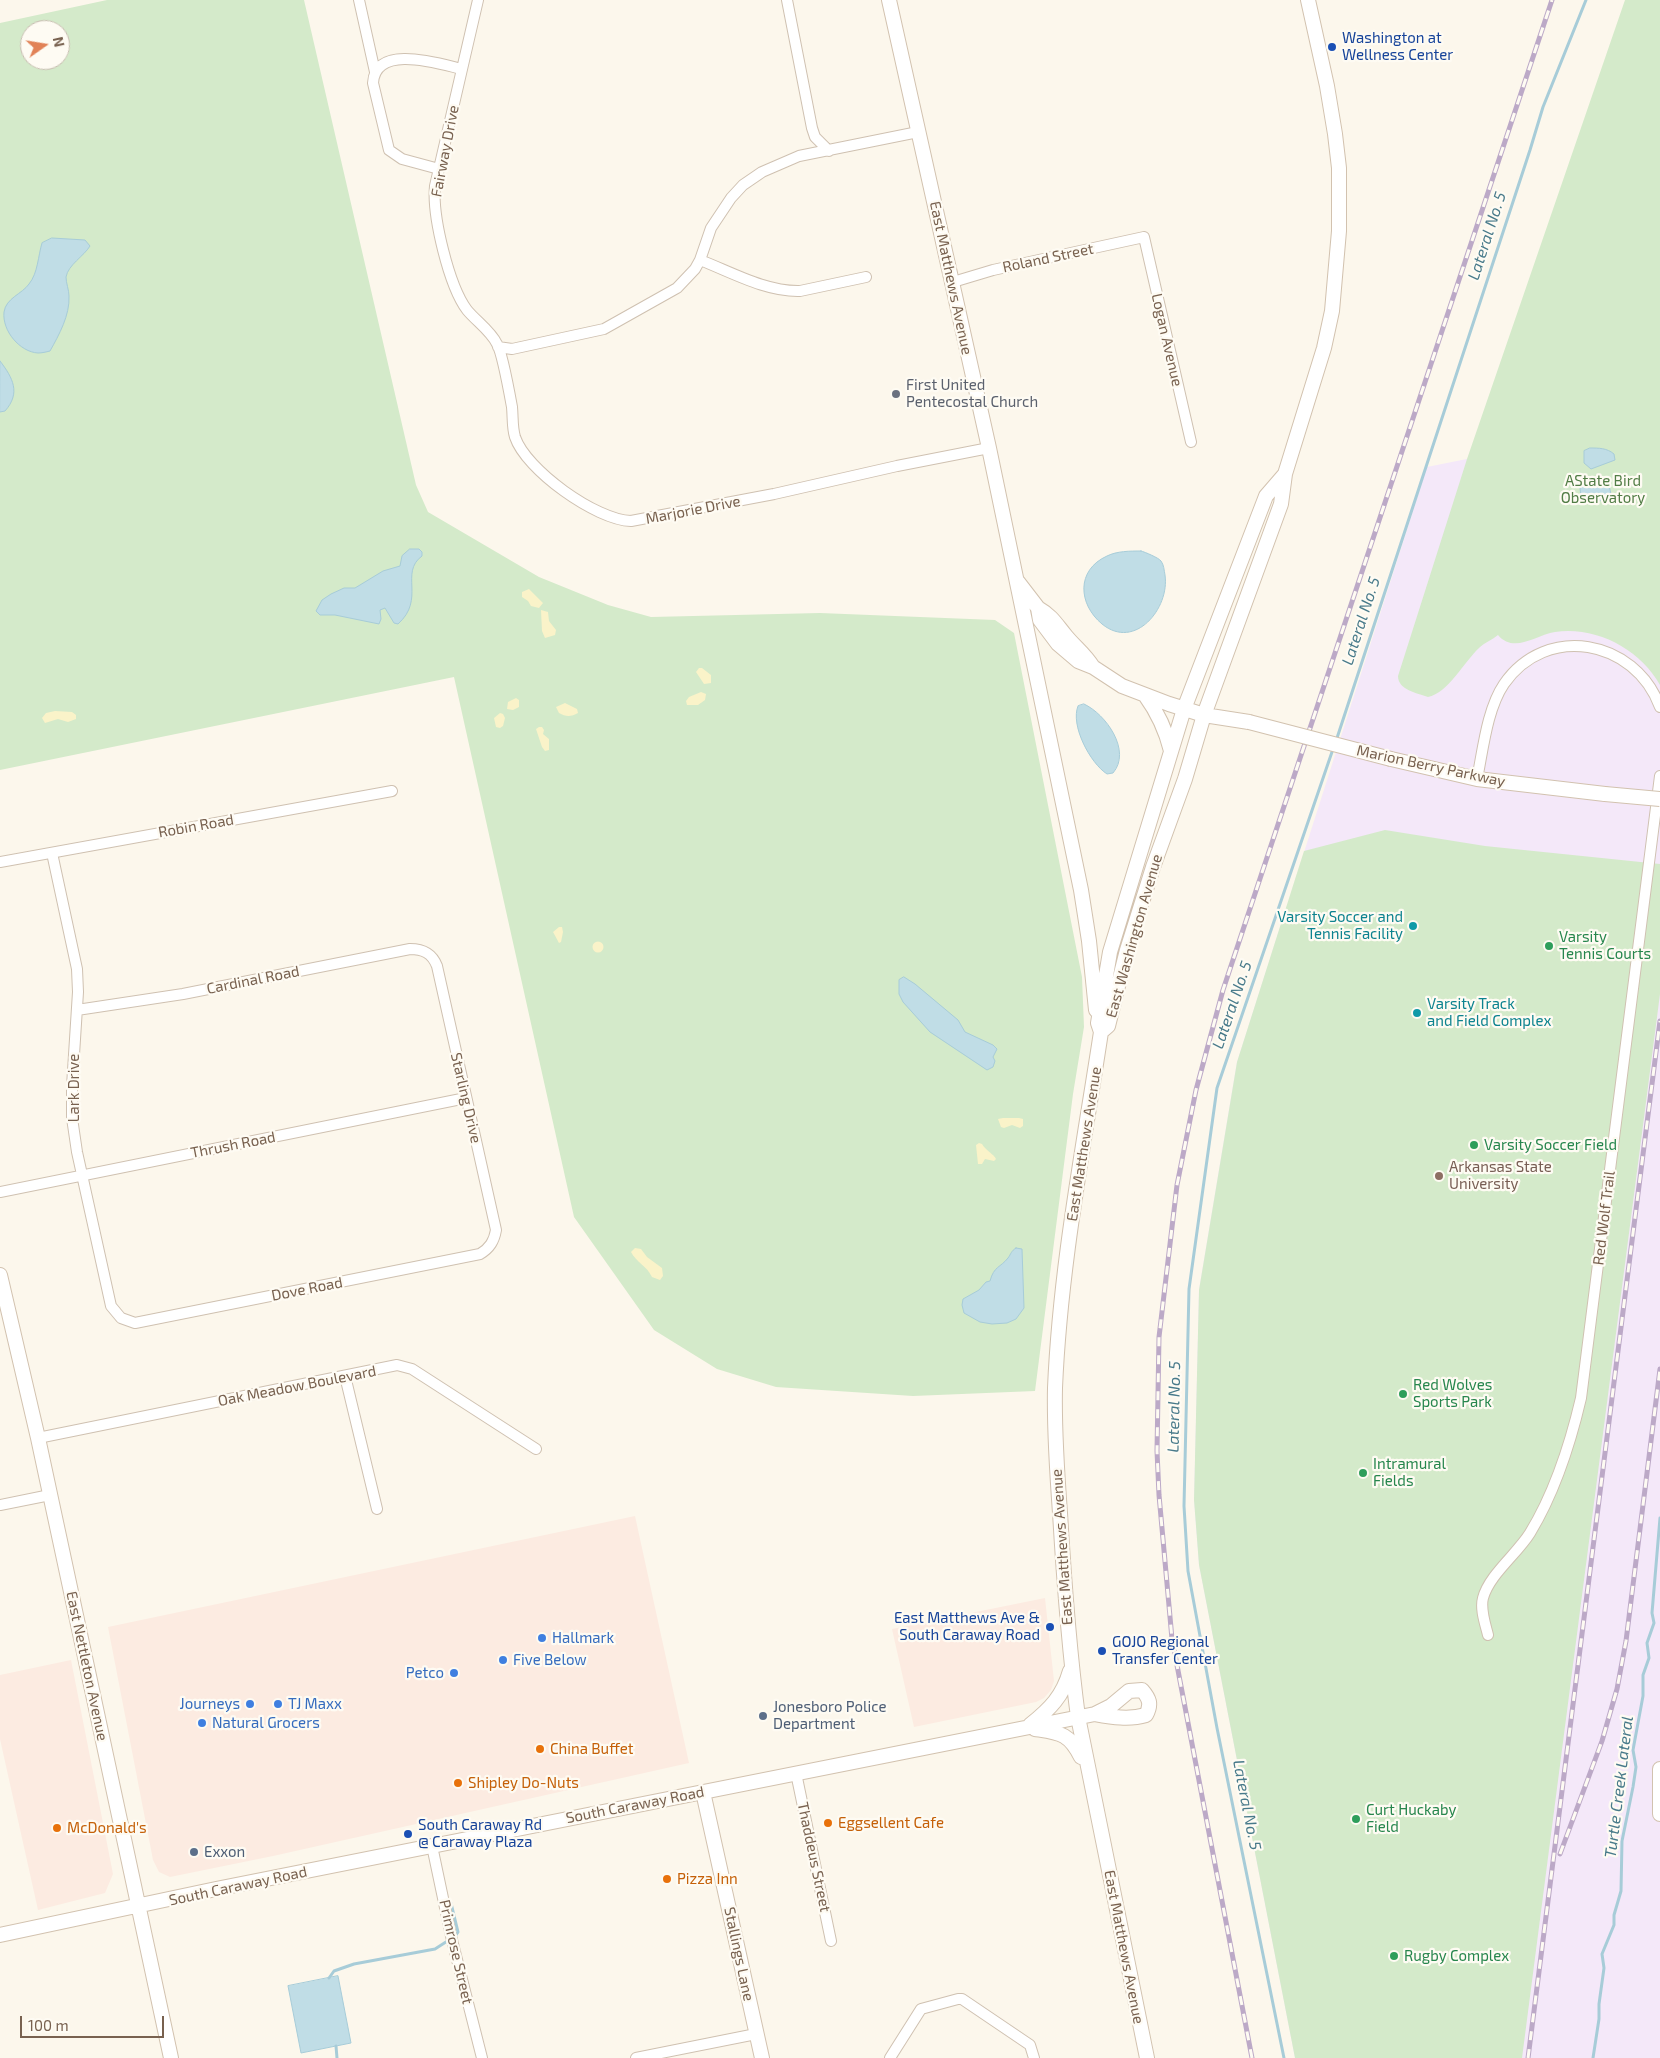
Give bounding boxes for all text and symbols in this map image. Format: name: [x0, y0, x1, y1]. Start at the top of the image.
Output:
north arrow: [20, 20, 70, 70]
place label: Washington at Wellness Center: [1342, 29, 1453, 64]
text: N: [50, 35, 69, 49]
marker: Washington at Wellness Center: [1326, 41, 1338, 53]
street label: Fairway Drive: [427, 104, 463, 198]
water label: Lateral No. 5: [1464, 190, 1510, 282]
street label: East Matthews Avenue: [926, 200, 976, 356]
street label: Roland Street: [1001, 240, 1095, 276]
street label: Logan Avenue: [1148, 292, 1186, 388]
place label: First United Pentecostal Church: [906, 376, 1038, 411]
marker: First United Pentecostal Church: [890, 388, 902, 400]
park label: AState Bird Observatory: [1561, 472, 1645, 507]
street label: Marjorie Drive: [644, 492, 742, 528]
water label: Lateral No. 5: [1338, 575, 1384, 667]
street label: Marion Berry Parkway: [1355, 741, 1507, 791]
street label: Robin Road: [157, 810, 235, 842]
street label: East Washington Avenue: [1102, 852, 1166, 1020]
place label: Varsity Soccer and Tennis Facility: [1277, 908, 1403, 943]
marker: Varsity Soccer and Tennis Facility: [1407, 920, 1419, 932]
place label: Varsity Tennis Courts: [1559, 928, 1651, 963]
marker: Varsity Tennis Courts: [1543, 940, 1555, 952]
water label: Lateral No. 5: [1208, 959, 1256, 1051]
street label: Cardinal Road: [205, 962, 301, 998]
place label: Varsity Track and Field Complex: [1427, 995, 1551, 1030]
marker: Varsity Track and Field Complex: [1411, 1007, 1423, 1019]
street label: Starling Drive: [447, 1051, 485, 1145]
street label: Lark Drive: [65, 1054, 83, 1122]
street label: East Matthews Avenue: [1063, 1065, 1105, 1223]
street label: Thrush Road: [189, 1128, 277, 1162]
place label: Varsity Soccer Field: [1484, 1136, 1617, 1154]
marker: Varsity Soccer Field: [1468, 1139, 1480, 1151]
place label: Arkansas State University: [1449, 1158, 1552, 1193]
marker: Arkansas State University: [1433, 1170, 1445, 1182]
street label: Red Wolf Trail: [1589, 1170, 1619, 1266]
street label: Dove Road: [270, 1273, 344, 1305]
water label: Lateral No. 5: [1164, 1361, 1184, 1453]
street label: Oak Meadow Boulevard: [216, 1362, 378, 1410]
place label: Red Wolves Sports Park: [1413, 1376, 1492, 1411]
marker: Red Wolves Sports Park: [1397, 1388, 1409, 1400]
place label: Intramural Fields: [1373, 1455, 1446, 1490]
marker: Intramural Fields: [1357, 1467, 1369, 1479]
street label: East Matthews Avenue: [1048, 1468, 1076, 1626]
street label: East Nettleton Avenue: [62, 1590, 112, 1742]
place label: East Matthews Ave & South Caraway Road: [894, 1609, 1040, 1644]
marker: East Matthews Ave & South Caraway Road: [1044, 1621, 1056, 1633]
place label: Hallmark: [552, 1629, 614, 1647]
marker: Hallmark: [536, 1632, 548, 1644]
place label: GOJO Regional Transfer Center: [1112, 1633, 1218, 1668]
marker: GOJO Regional Transfer Center: [1096, 1645, 1108, 1657]
place label: Five Below: [513, 1651, 587, 1669]
marker: Five Below: [497, 1654, 509, 1666]
place label: Petco: [406, 1664, 444, 1682]
marker: Petco: [448, 1667, 460, 1679]
place label: Journeys: [180, 1695, 240, 1713]
place label: TJ Maxx: [288, 1695, 342, 1713]
marker: Journeys: [244, 1698, 256, 1710]
marker: TJ Maxx: [272, 1698, 284, 1710]
place label: Jonesboro Police Department: [773, 1698, 886, 1733]
marker: Jonesboro Police Department: [757, 1710, 769, 1722]
place label: Natural Grocers: [212, 1714, 320, 1732]
water label: Turtle Creek Lateral: [1601, 1715, 1637, 1859]
marker: Natural Grocers: [196, 1717, 208, 1729]
place label: China Buffet: [550, 1740, 633, 1758]
marker: China Buffet: [534, 1743, 546, 1755]
water label: Lateral No. 5: [1229, 1758, 1265, 1852]
place label: Shipley Do-Nuts: [468, 1774, 579, 1792]
marker: Shipley Do-Nuts: [452, 1777, 464, 1789]
street label: South Caraway Road: [564, 1783, 706, 1827]
street label: Thaddeus Street: [794, 1800, 834, 1914]
place label: Curt Huckaby Field: [1366, 1801, 1456, 1836]
marker: Curt Huckaby Field: [1350, 1813, 1362, 1825]
place label: Eggsellent Cafe: [838, 1814, 944, 1832]
place label: South Caraway Rd @ Caraway Plaza: [418, 1816, 542, 1851]
marker: Eggsellent Cafe: [822, 1817, 834, 1829]
place label: McDonald's: [67, 1819, 147, 1837]
marker: McDonald's: [51, 1822, 63, 1834]
marker: South Caraway Rd @ Caraway Plaza: [402, 1828, 414, 1840]
place label: Exxon: [204, 1843, 245, 1861]
marker: Exxon: [188, 1846, 200, 1858]
street label: South Caraway Road: [167, 1863, 309, 1909]
street label: East Matthews Avenue: [1100, 1868, 1148, 2026]
place label: Pizza Inn: [677, 1870, 738, 1888]
marker: Pizza Inn: [661, 1873, 673, 1885]
street label: Primrose Street: [435, 1898, 477, 2006]
street label: Stallings Lane: [720, 1905, 758, 2003]
place label: Rugby Complex: [1404, 1947, 1509, 1965]
marker: Rugby Complex: [1388, 1950, 1400, 1962]
scale bar: [22, 2006, 166, 2038]
text: 100 m: [28, 2016, 69, 2034]

